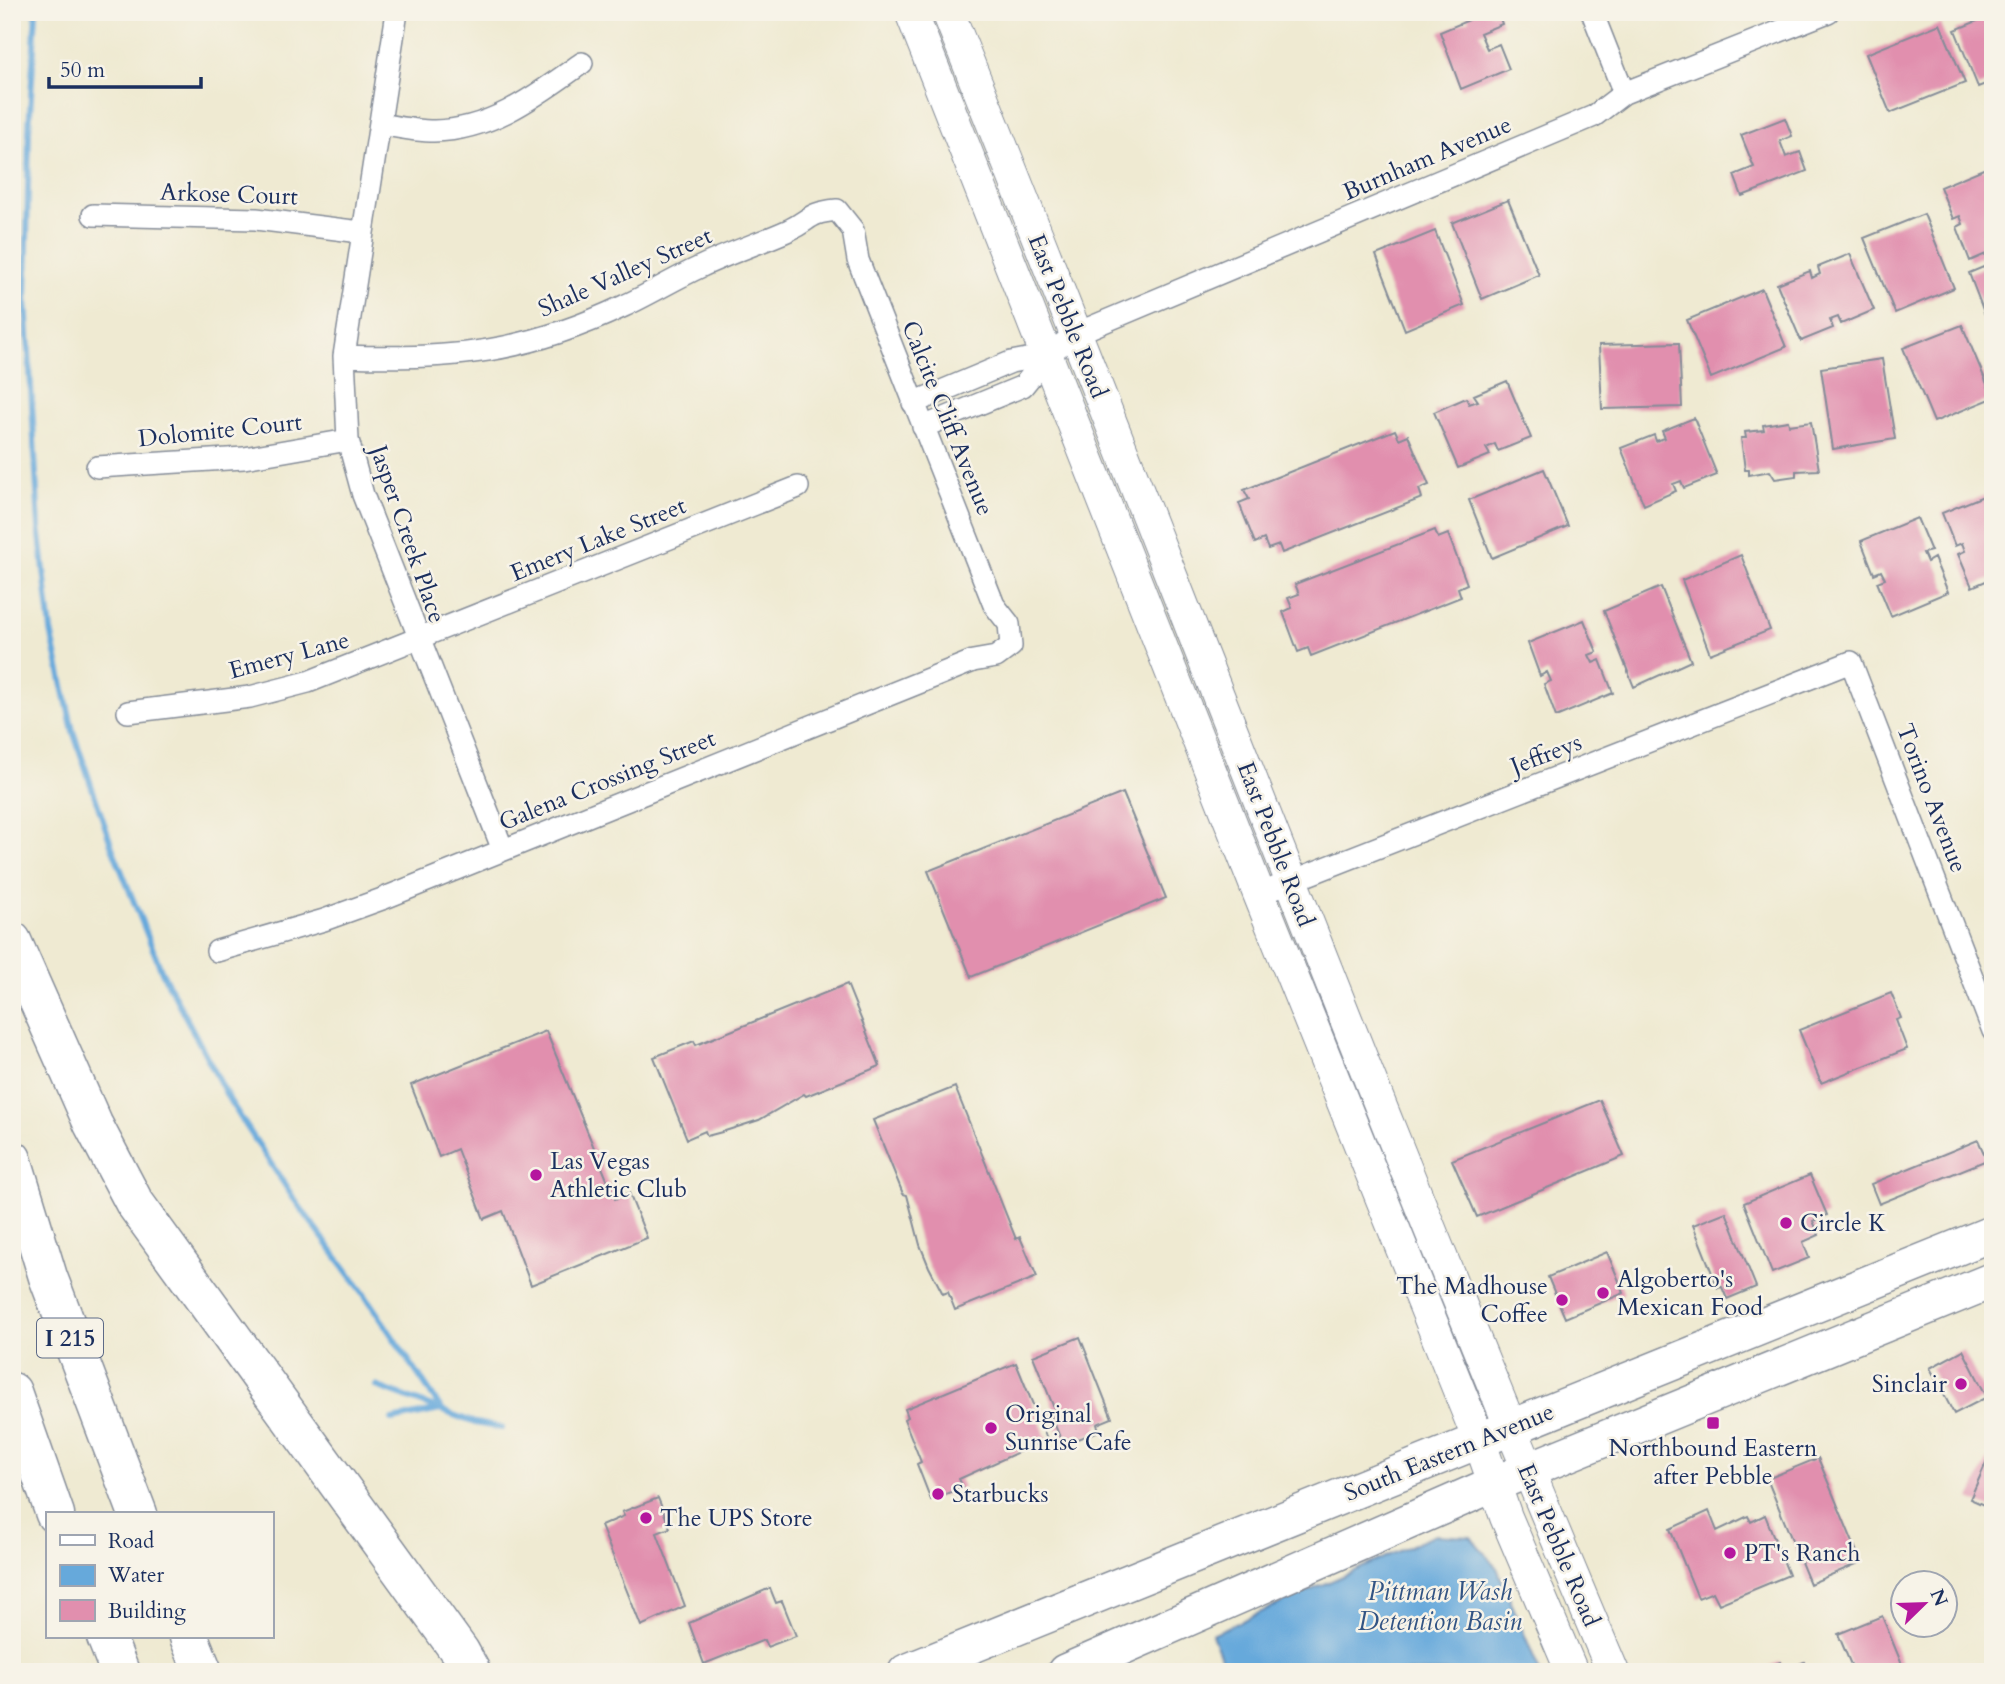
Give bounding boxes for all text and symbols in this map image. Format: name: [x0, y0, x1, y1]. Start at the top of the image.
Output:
scale bar: [49, 46, 201, 90]
text: 50 m: [60, 56, 105, 85]
street label: Burnham Avenue: [1338, 108, 1516, 209]
street label: Arkose Court: [160, 176, 299, 213]
street label: Shale Valley Street: [533, 219, 718, 326]
street label: East Pebble Road: [1020, 229, 1116, 403]
street label: Calcite Cliff Avenue: [893, 316, 1002, 520]
street label: Dolomite Court: [137, 405, 304, 455]
street label: Jasper Creek Place: [361, 438, 453, 628]
street label: Emery Lake Street: [505, 489, 691, 590]
street label: Emery Lane: [225, 624, 353, 687]
street label: Torino Avenue: [1888, 719, 1975, 877]
street label: Galena Crossing Street: [494, 722, 721, 839]
street label: Jeffreys: [1503, 726, 1587, 784]
street label: East Pebble Road: [1229, 757, 1322, 932]
place label: Las Vegas Athletic Club: [550, 1145, 687, 1206]
marker: Las Vegas Athletic Club: [528, 1167, 544, 1183]
place label: Circle K: [1800, 1207, 1886, 1240]
marker: Circle K: [1778, 1215, 1794, 1231]
place label: Algoberto's Mexican Food: [1617, 1263, 1763, 1324]
place label: The Madhouse Coffee: [1396, 1270, 1548, 1331]
marker: Algoberto's Mexican Food: [1595, 1285, 1611, 1301]
marker: The Madhouse Coffee: [1554, 1292, 1570, 1308]
road number: I 215: [37, 1318, 103, 1358]
place label: Sinclair: [1872, 1368, 1947, 1401]
marker: Sinclair: [1953, 1376, 1969, 1392]
street label: South Eastern Avenue: [1339, 1395, 1559, 1510]
place label: Original Sunrise Cafe: [1005, 1398, 1132, 1459]
marker: Northbound Eastern after Pebble: [1705, 1415, 1721, 1431]
marker: Original Sunrise Cafe: [983, 1420, 999, 1436]
place label: Northbound Eastern after Pebble: [1609, 1432, 1818, 1493]
street label: East Pebble Road: [1509, 1459, 1608, 1632]
place label: Starbucks: [952, 1478, 1049, 1511]
marker: Starbucks: [930, 1486, 946, 1502]
place label: The UPS Store: [660, 1502, 813, 1535]
marker: The UPS Store: [638, 1510, 654, 1526]
legend: [46, 1512, 273, 1638]
text: Road: [108, 1527, 154, 1556]
place label: PT's Ranch: [1744, 1537, 1860, 1570]
marker: PT's Ranch: [1722, 1545, 1738, 1561]
text: Water: [107, 1561, 164, 1590]
north arrow: [1890, 1568, 1960, 1638]
water label: Pittman Wash Detention Basin: [1358, 1574, 1522, 1639]
text: N: [1924, 1585, 1954, 1611]
text: Building: [108, 1597, 186, 1626]

